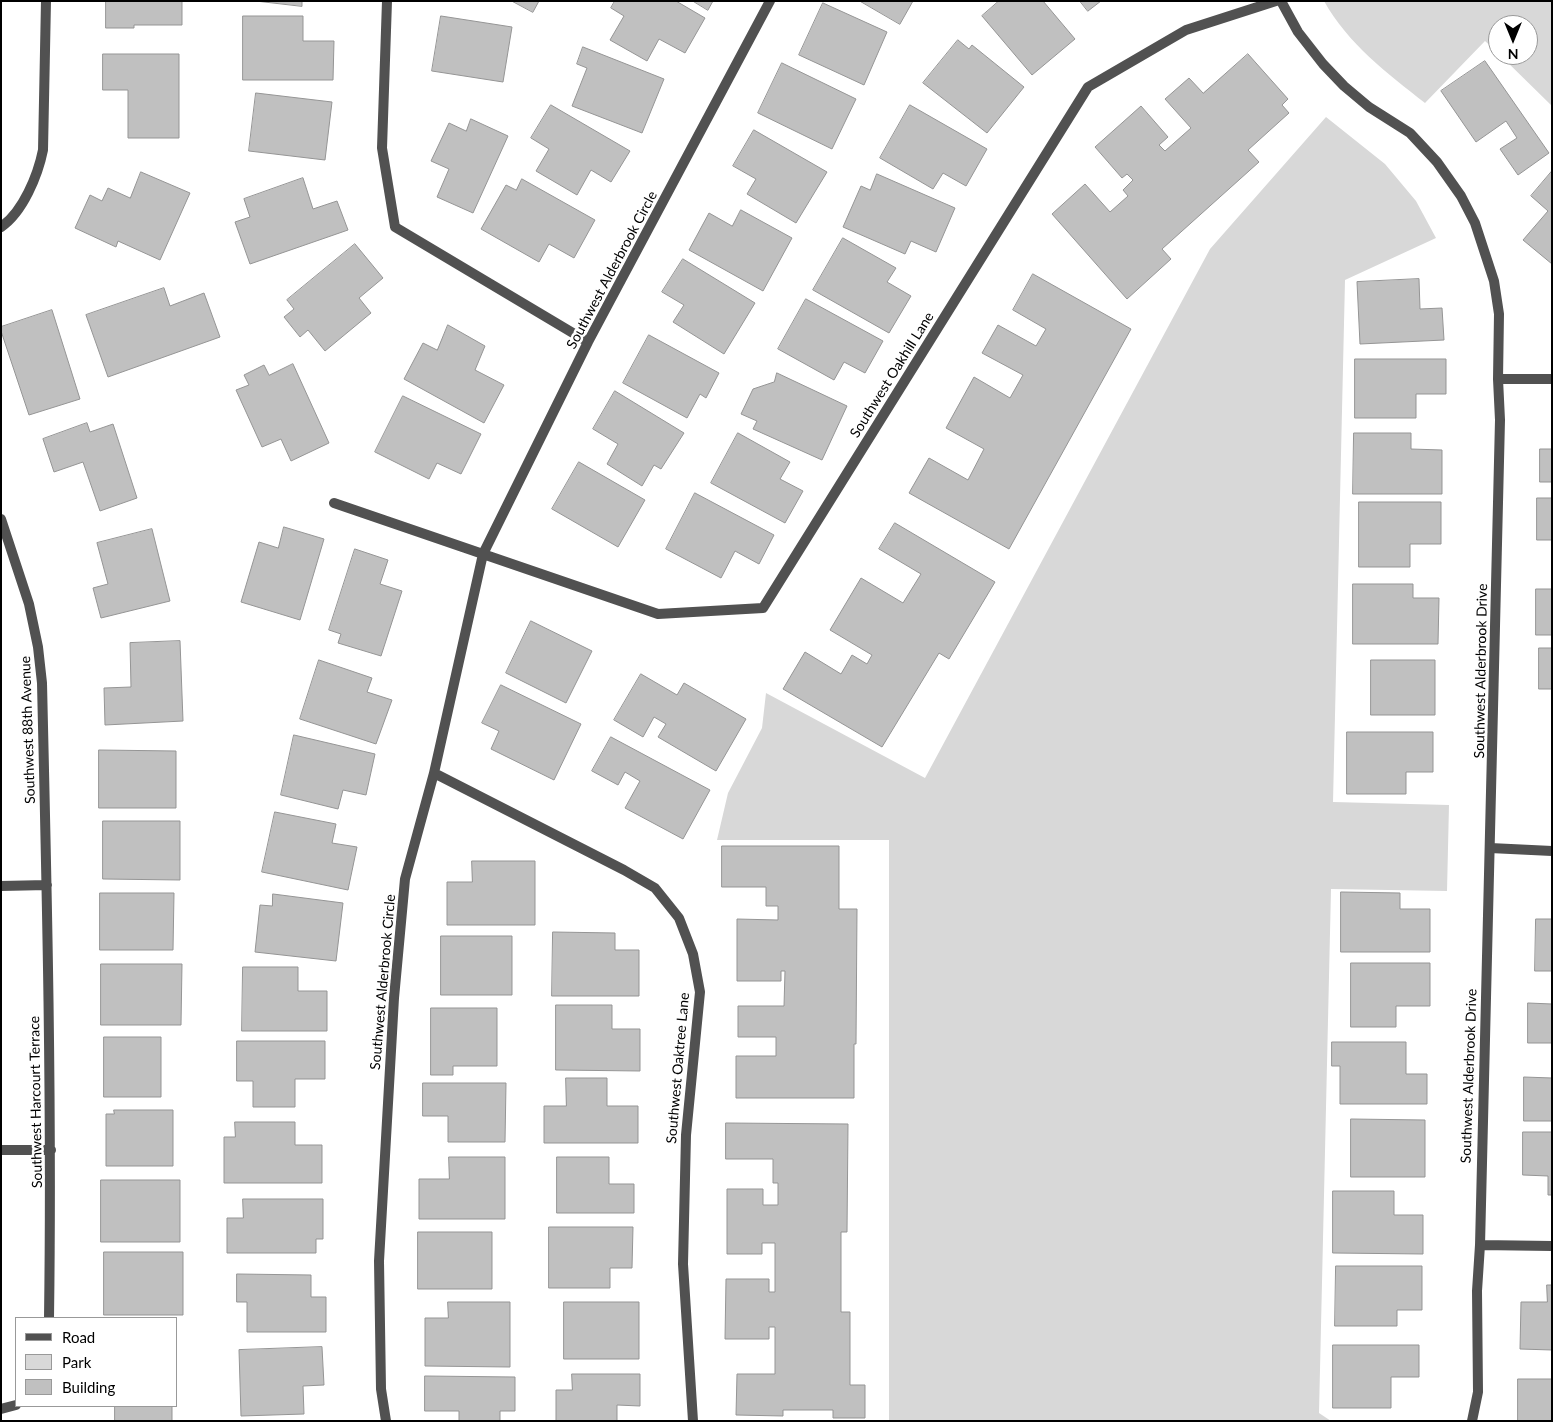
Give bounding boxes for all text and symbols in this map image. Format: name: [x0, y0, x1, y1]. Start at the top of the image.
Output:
north arrow: [1488, 15, 1538, 65]
text: N: [1508, 46, 1518, 63]
street label: Southwest Alderbrook Circle: [563, 188, 661, 352]
street label: Southwest Oakhill Lane: [846, 309, 938, 441]
street label: Southwest Alderbrook Drive: [1471, 584, 1491, 758]
street label: Southwest 88th Avenue: [17, 656, 39, 804]
street label: Southwest Alderbrook Circle: [367, 893, 399, 1071]
street label: Southwest Alderbrook Drive: [1458, 988, 1480, 1164]
street label: Southwest Oaktree Lane: [663, 992, 693, 1144]
street label: Southwest Harcourt Terrace: [26, 1016, 46, 1188]
legend: [15, 1317, 178, 1407]
text: Road: [62, 1328, 95, 1346]
text: Park: [62, 1353, 91, 1371]
text: Building: [62, 1378, 115, 1396]

